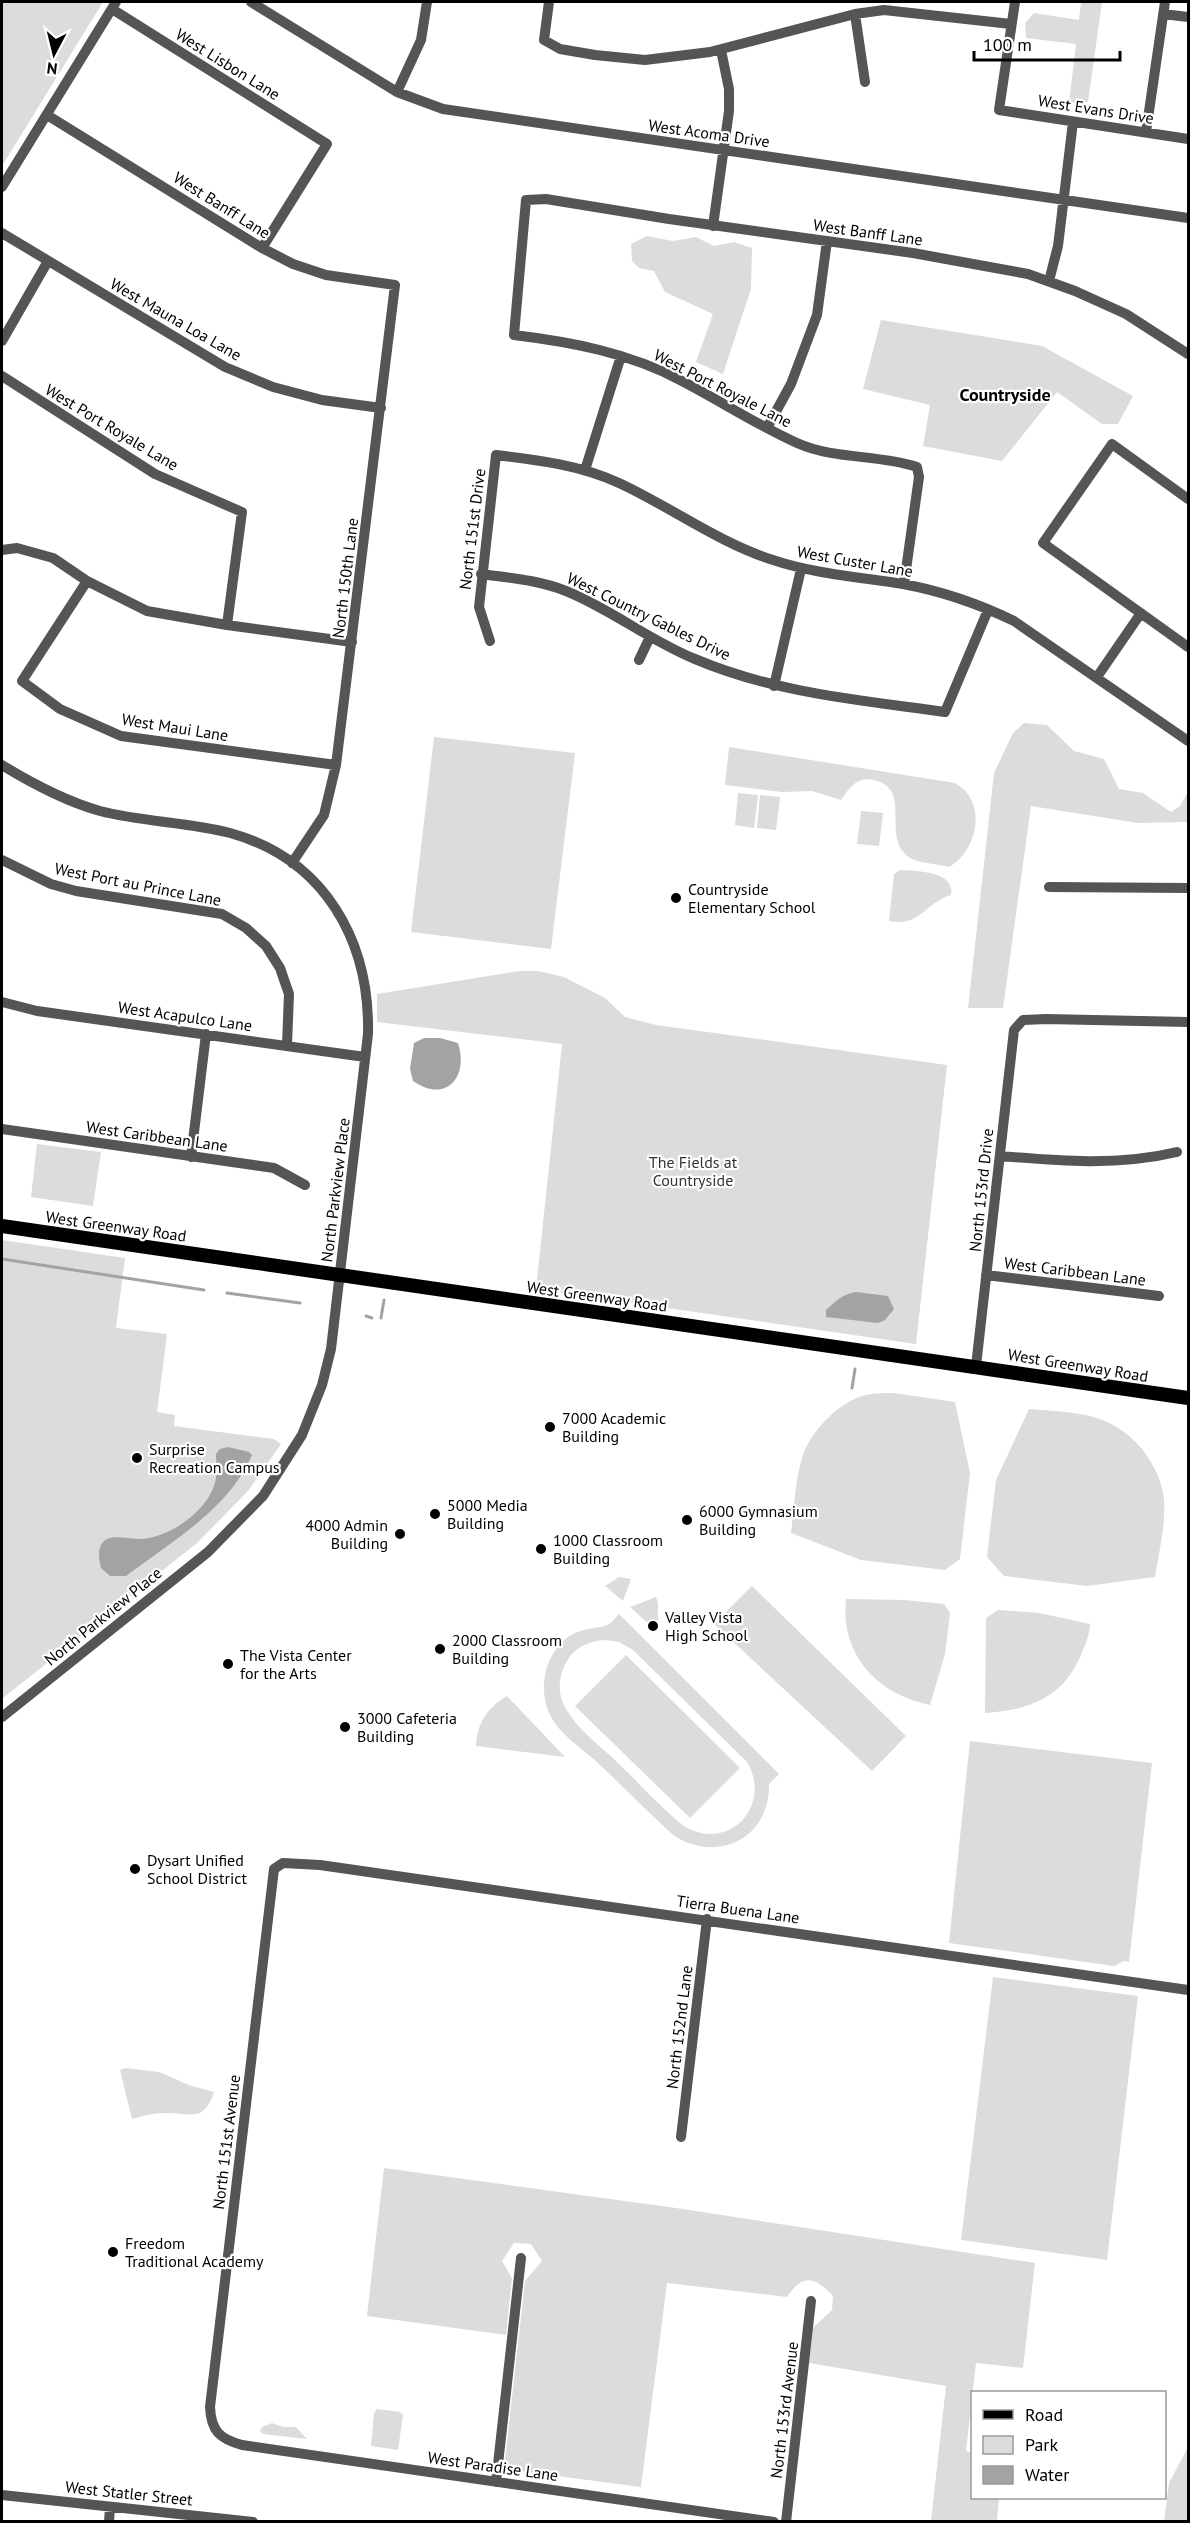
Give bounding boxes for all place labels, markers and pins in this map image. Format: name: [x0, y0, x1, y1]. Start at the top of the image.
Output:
place label: Countryside Elementary School: [688, 879, 816, 917]
marker: Countryside Elementary School: [669, 891, 683, 905]
place label: 7000 Academic Building: [562, 1408, 666, 1446]
marker: 7000 Academic Building: [543, 1420, 557, 1434]
place label: Surprise Recreation Campus: [149, 1439, 280, 1477]
marker: Surprise Recreation Campus: [130, 1451, 144, 1465]
place label: 5000 Media Building: [447, 1495, 528, 1533]
place label: 6000 Gymnasium Building: [699, 1501, 818, 1539]
marker: 5000 Media Building: [428, 1507, 442, 1521]
marker: 6000 Gymnasium Building: [680, 1513, 694, 1527]
place label: 4000 Admin Building: [305, 1515, 388, 1553]
marker: 4000 Admin Building: [393, 1527, 407, 1541]
place label: 1000 Classroom Building: [553, 1530, 663, 1568]
marker: 1000 Classroom Building: [534, 1542, 548, 1556]
place label: Valley Vista High School: [664, 1607, 748, 1645]
marker: Valley Vista High School: [646, 1619, 660, 1633]
place label: 2000 Classroom Building: [452, 1630, 562, 1668]
marker: 2000 Classroom Building: [433, 1642, 447, 1656]
place label: The Vista Center for the Arts: [240, 1645, 352, 1683]
marker: The Vista Center for the Arts: [221, 1657, 235, 1671]
place label: 3000 Cafeteria Building: [357, 1708, 457, 1746]
marker: 3000 Cafeteria Building: [338, 1720, 352, 1734]
place label: Dysart Unified School District: [147, 1850, 247, 1888]
marker: Dysart Unified School District: [128, 1862, 142, 1876]
place label: Freedom Traditional Academy: [125, 2233, 264, 2271]
marker: Freedom Traditional Academy: [106, 2245, 120, 2259]

